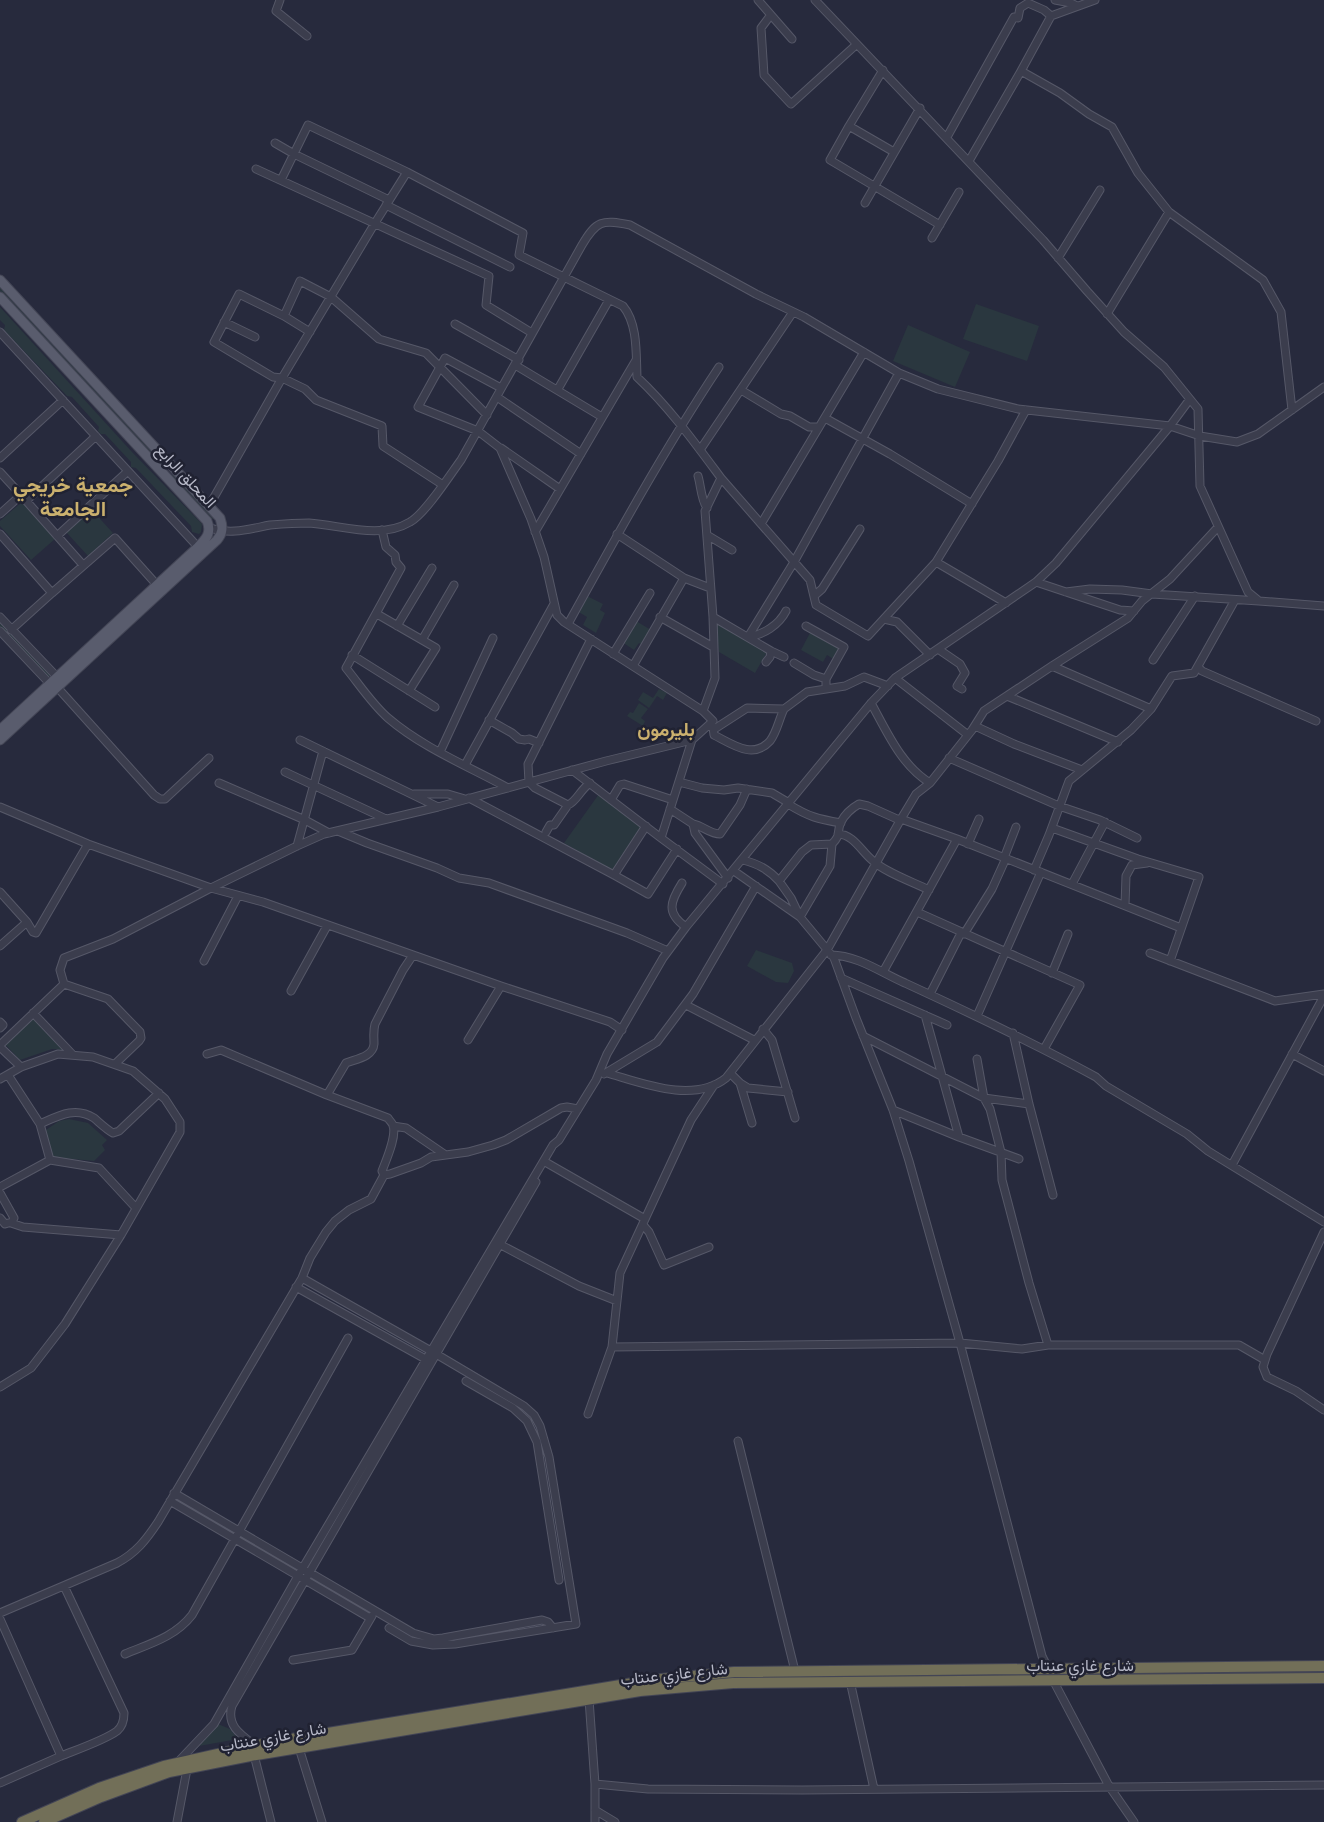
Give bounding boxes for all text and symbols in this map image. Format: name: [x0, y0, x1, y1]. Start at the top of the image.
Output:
street label: المحلق الرابع: [150, 440, 221, 513]
district label: جمعية خريجي الجامعة: [13, 471, 133, 522]
district label: بليرمون: [637, 717, 695, 742]
street label: شارع غازي عنتاب: [1026, 1655, 1134, 1679]
street label: شارع غازي عنتاب: [619, 1658, 729, 1693]
street label: شارع غازي عنتاب: [218, 1717, 328, 1760]

